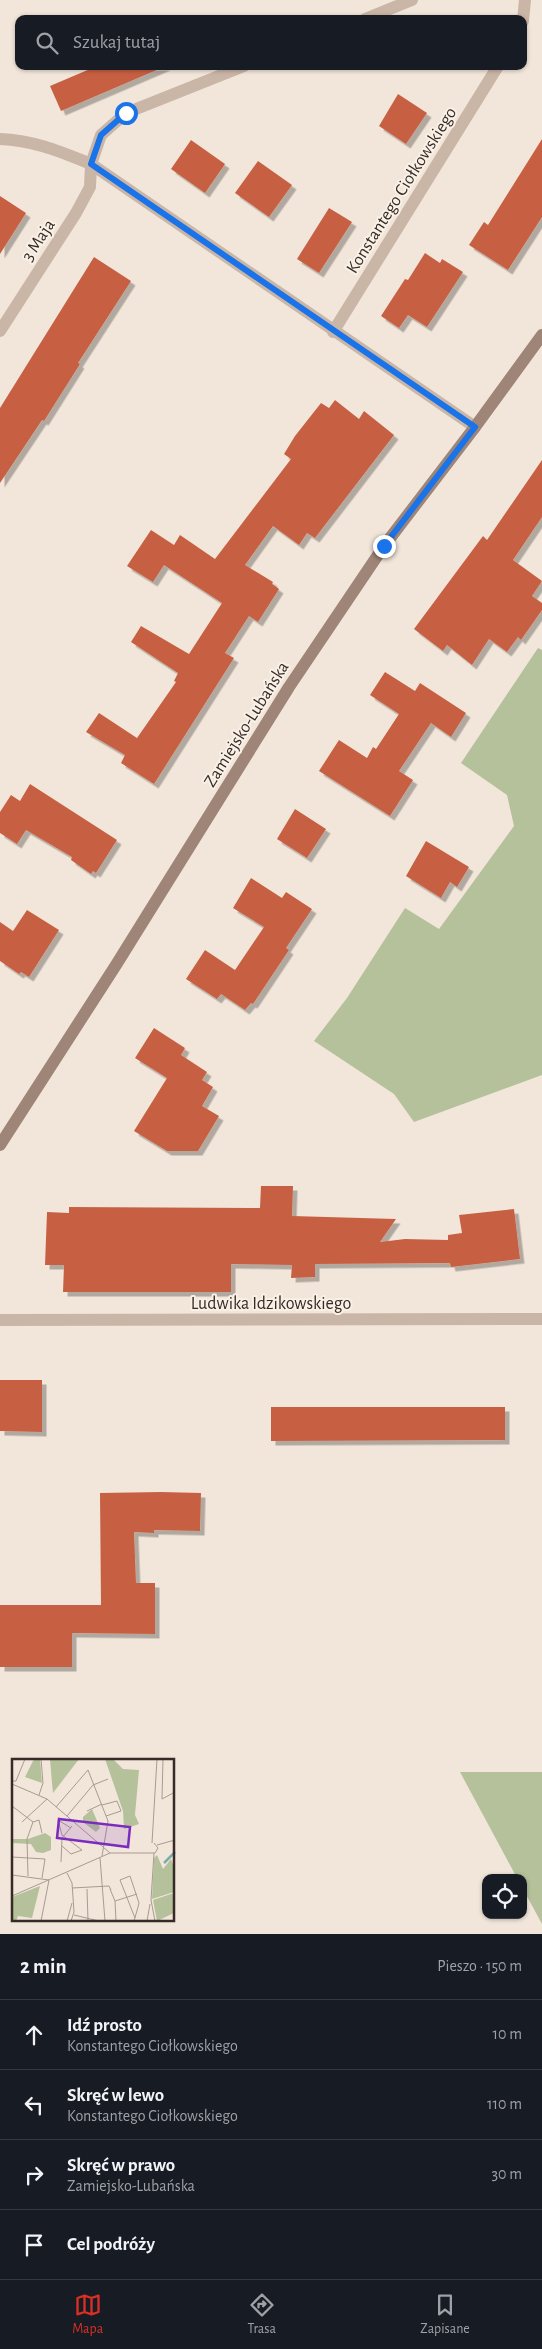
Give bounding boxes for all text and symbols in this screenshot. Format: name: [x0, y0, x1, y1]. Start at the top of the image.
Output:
search box: [15, 15, 527, 70]
icon: search: [33, 29, 61, 57]
text: Szukaj tutaj: [73, 33, 160, 52]
route start: [115, 102, 138, 125]
street label: Konstantego Ciołkowskiego: [343, 104, 460, 277]
street label: 3 Maja: [19, 216, 59, 265]
route end: [373, 535, 396, 558]
street label: Zamiejsko-Lubańska: [201, 659, 293, 790]
street label: Ludwika Idzikowskiego: [191, 1295, 352, 1313]
inset map: [12, 1759, 175, 1922]
map controls: [482, 1874, 527, 1919]
button: locate: [482, 1874, 527, 1919]
text: 2 min: [20, 1956, 67, 1977]
text: Pieszo · 150 m: [437, 1958, 522, 1974]
text: Idź prosto: [67, 2016, 142, 2035]
icon: ahead: [20, 2021, 48, 2049]
text: 10 m: [493, 2026, 522, 2042]
text: Konstantego Ciołkowskiego: [67, 2038, 238, 2054]
text: Skręć w lewo: [67, 2086, 164, 2105]
icon: left: [20, 2091, 48, 2119]
text: 110 m: [487, 2096, 522, 2112]
text: Konstantego Ciołkowskiego: [67, 2108, 238, 2124]
text: Skręć w prawo: [67, 2156, 175, 2175]
icon: right: [20, 2161, 48, 2189]
text: 30 m: [492, 2166, 522, 2182]
text: Zamiejsko-Lubańska: [67, 2178, 195, 2194]
icon: arrive: [20, 2231, 48, 2259]
text: Cel podróży: [67, 2235, 155, 2254]
tab: Mapa: [72, 2291, 103, 2338]
tab: Trasa: [247, 2291, 276, 2338]
tab: Zapisane: [420, 2291, 470, 2338]

